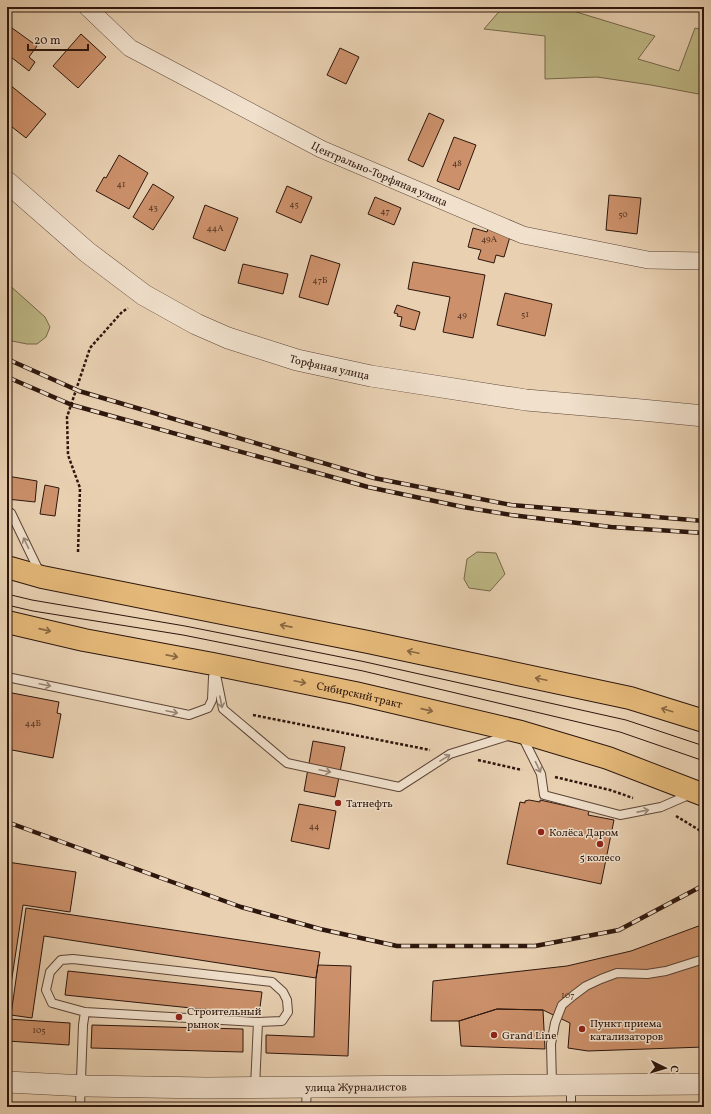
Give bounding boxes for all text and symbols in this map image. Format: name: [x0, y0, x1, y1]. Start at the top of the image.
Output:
scale bar: [28, 26, 88, 52]
text: 20 m: [34, 33, 61, 49]
street label: Центрально-Торфяная улица: [308, 139, 450, 211]
house number: 48: [452, 157, 462, 170]
house number: 41: [117, 178, 125, 191]
house number: 45: [289, 198, 299, 211]
house number: 43: [148, 201, 158, 214]
house number: 47: [380, 205, 390, 218]
house number: 50: [618, 208, 628, 221]
house number: 44А: [206, 222, 224, 235]
house number: 49А: [481, 233, 498, 246]
house number: 47Б: [312, 274, 328, 287]
house number: 51: [521, 308, 529, 321]
house number: 49: [457, 309, 467, 322]
street label: Торфяная улица: [287, 352, 371, 385]
one-way arrow: [22, 537, 29, 549]
one-way arrow: [280, 621, 293, 629]
one-way arrow: [38, 627, 51, 635]
one-way arrow: [407, 647, 420, 655]
one-way arrow: [165, 653, 178, 661]
one-way arrow: [534, 674, 547, 682]
one-way arrow: [293, 678, 306, 686]
street label: Сибирский тракт: [315, 679, 404, 713]
one-way arrow: [38, 681, 51, 689]
one-way arrow: [218, 695, 226, 708]
one-way arrow: [660, 706, 673, 713]
one-way arrow: [420, 707, 433, 714]
one-way arrow: [165, 708, 178, 716]
house number: 44Б: [25, 717, 42, 730]
one-way arrow: [439, 753, 451, 761]
one-way arrow: [535, 761, 542, 773]
one-way arrow: [318, 768, 331, 776]
place label: Татнефть: [346, 797, 393, 812]
marker: Татнефть: [333, 798, 343, 808]
one-way arrow: [636, 806, 649, 814]
house number: 44: [309, 820, 319, 833]
place label: Колёса Даром: [549, 826, 619, 841]
marker: Колёса Даром: [536, 827, 546, 837]
marker: 5 колесо: [595, 839, 605, 849]
place label: 5 колесо: [579, 851, 621, 866]
house number: 107: [561, 989, 575, 1002]
place label: Строительный рынок: [187, 1005, 262, 1033]
marker: Строительный рынок: [174, 1012, 184, 1022]
place label: Пункт приема катализаторов: [590, 1017, 664, 1045]
house number: 105: [32, 1024, 46, 1037]
marker: Пункт приема катализаторов: [577, 1024, 587, 1034]
place label: Grand Line: [502, 1029, 556, 1044]
marker: Grand Line: [489, 1030, 499, 1040]
north arrow: [645, 1048, 685, 1088]
text: С: [666, 1065, 681, 1073]
street label: улица Журналистов: [305, 1080, 407, 1096]

